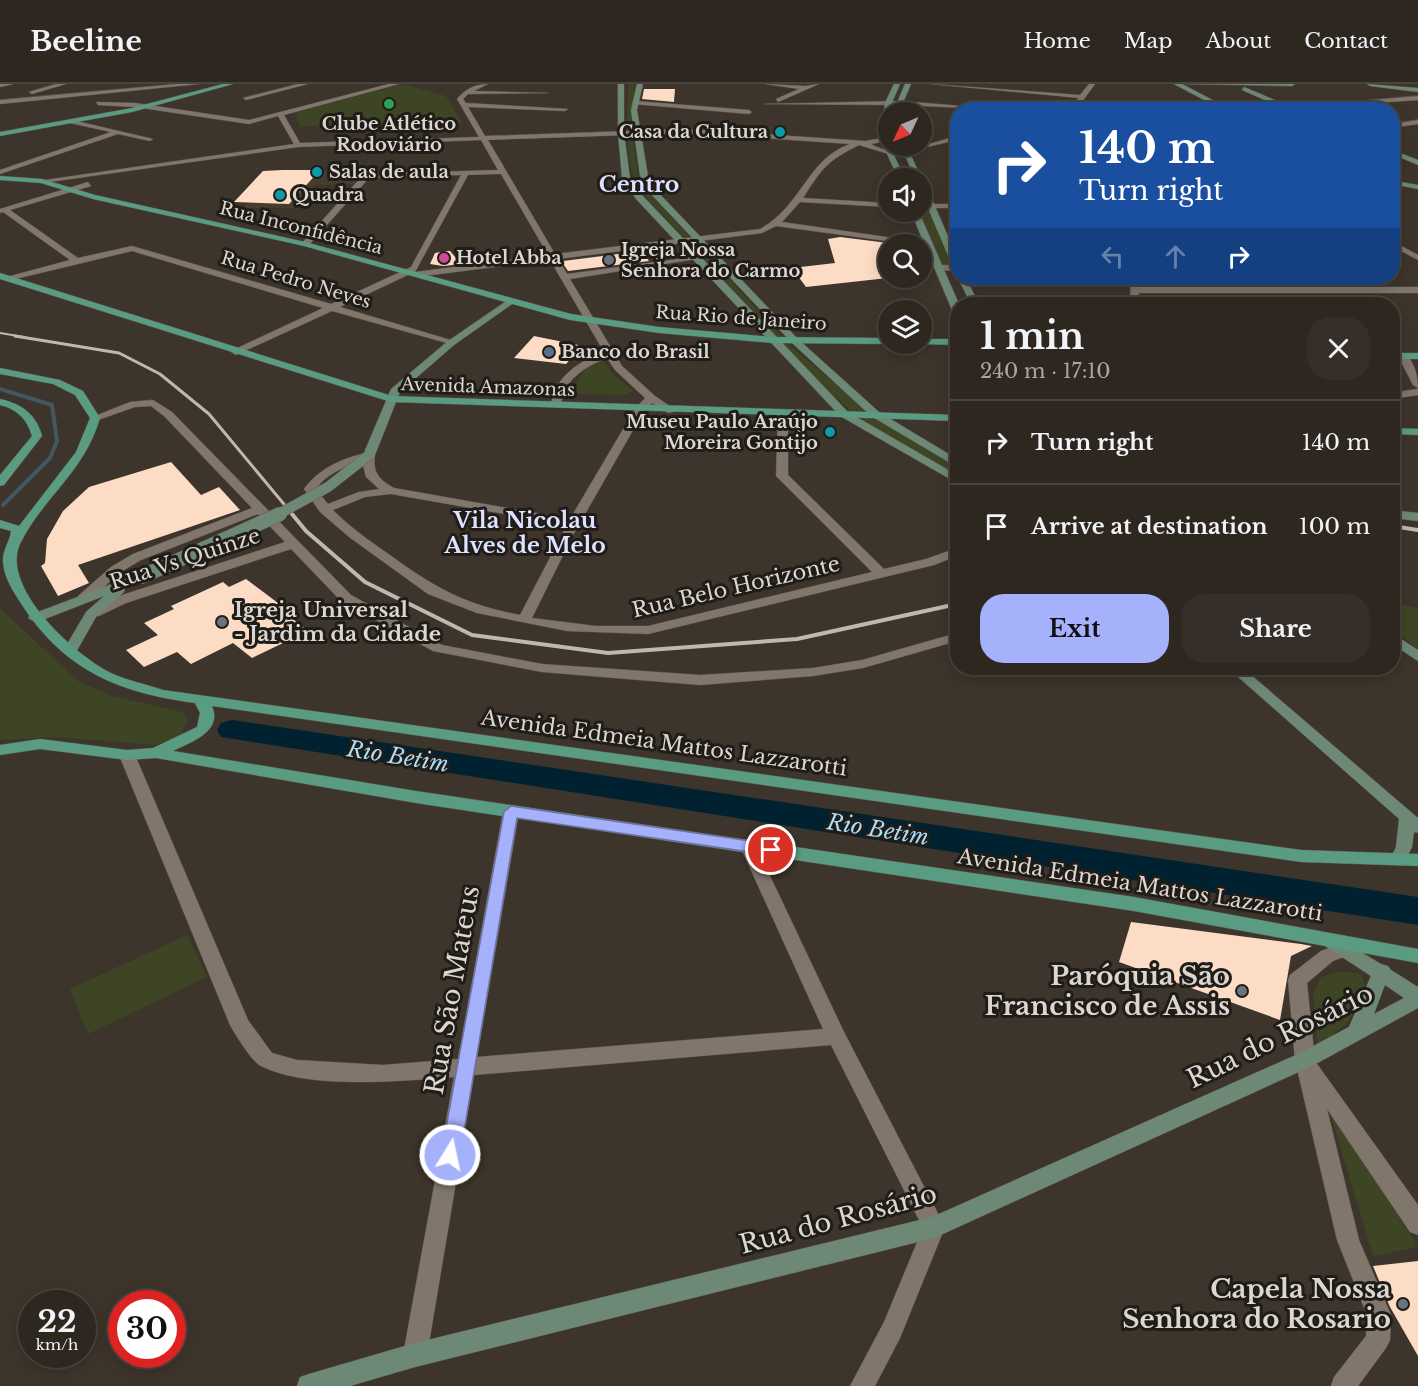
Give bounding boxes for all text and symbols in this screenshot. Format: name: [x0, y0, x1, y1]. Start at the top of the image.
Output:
text: Beeline: [30, 24, 142, 59]
text: Home: [1024, 28, 1091, 54]
text: Map: [1124, 28, 1172, 54]
text: About: [1205, 28, 1271, 54]
text: Contact: [1304, 28, 1388, 54]
marker: Clube Atlético Rodoviário: [382, 97, 396, 111]
north arrow: [878, 102, 932, 156]
map controls: [878, 102, 932, 354]
place label: Clube Atlético Rodoviário: [322, 113, 456, 156]
place label: Casa da Cultura: [619, 121, 769, 143]
text: 140 m: [1079, 122, 1215, 174]
marker: Casa da Cultura: [773, 125, 787, 139]
icon: right: [980, 126, 1058, 204]
place label: Salas de aula: [329, 161, 449, 183]
marker: Salas de aula: [310, 165, 324, 179]
button: sound: [878, 168, 932, 222]
district label: Centro: [599, 171, 679, 198]
text: Turn right: [1079, 174, 1223, 207]
place label: Quadra: [292, 184, 365, 206]
marker: Quadra: [273, 188, 287, 202]
street label: Rua Inconfidência: [217, 197, 385, 259]
button: search: [878, 234, 932, 288]
place label: Igreja Nossa Senhora do Carmo: [621, 239, 801, 282]
icon: left: [1096, 240, 1129, 273]
icon: ahead: [1159, 240, 1192, 273]
icon: right: [1222, 240, 1255, 273]
street label: Rua Pedro Neves: [218, 247, 374, 313]
place label: Hotel Abba: [456, 247, 562, 269]
marker: Hotel Abba: [437, 251, 451, 265]
marker: Igreja Nossa Senhora do Carmo: [602, 253, 616, 267]
button: layers: [878, 300, 932, 354]
street label: Rua Rio de Janeiro: [655, 301, 827, 335]
text: 1 min: [980, 314, 1084, 359]
button: close: [1307, 317, 1370, 380]
place label: Banco do Brasil: [561, 341, 710, 363]
marker: Banco do Brasil: [542, 345, 556, 359]
text: 240 m · 17:10: [980, 359, 1111, 383]
street label: Avenida Amazonas: [400, 373, 575, 401]
place label: Museu Paulo Araújo Moreira Gontijo: [626, 411, 818, 454]
marker: Museu Paulo Araújo Moreira Gontijo: [823, 425, 837, 439]
icon: right: [980, 426, 1013, 459]
text: Turn right: [1031, 429, 1153, 456]
text: 140 m: [1302, 429, 1370, 456]
district label: Vila Nicolau Alves de Melo: [443, 507, 606, 559]
icon: arrive: [980, 510, 1013, 543]
text: Arrive at destination: [1031, 513, 1268, 540]
text: 100 m: [1299, 513, 1370, 540]
street label: Rua Vs Quinze: [106, 522, 264, 596]
street label: Rua Belo Horizonte: [630, 550, 842, 624]
button: Exit: [980, 594, 1169, 663]
button: Share: [1181, 594, 1370, 663]
place label: Igreja Universal - Jardim da Cidade: [234, 597, 441, 647]
marker: Igreja Universal - Jardim da Cidade: [215, 615, 229, 629]
street label: Avenida Edmeia Mattos Lazzarotti: [478, 704, 849, 782]
water label: Rio Betim: [344, 735, 451, 778]
water label: Rio Betim: [824, 808, 931, 851]
pin: [745, 824, 796, 875]
icon: arrive: [754, 833, 787, 866]
street label: Avenida Edmeia Mattos Lazzarotti: [955, 843, 1324, 927]
street label: Rua São Mateus: [418, 883, 486, 1097]
place label: Paróquia São Francisco de Assis: [985, 960, 1230, 1022]
street label: Rua do Rosário: [1182, 977, 1378, 1095]
marker: Paróquia São Francisco de Assis: [1235, 984, 1249, 998]
position arrow: [418, 1123, 482, 1187]
street label: Rua do Rosário: [736, 1177, 940, 1261]
place label: Capela Nossa Senhora do Rosario: [1122, 1273, 1391, 1335]
speed limit sign: 30: [108, 1290, 186, 1368]
marker: Capela Nossa Senhora do Rosario: [1396, 1297, 1410, 1311]
text: 22: [37, 1303, 77, 1340]
text: km/h: [36, 1335, 78, 1354]

